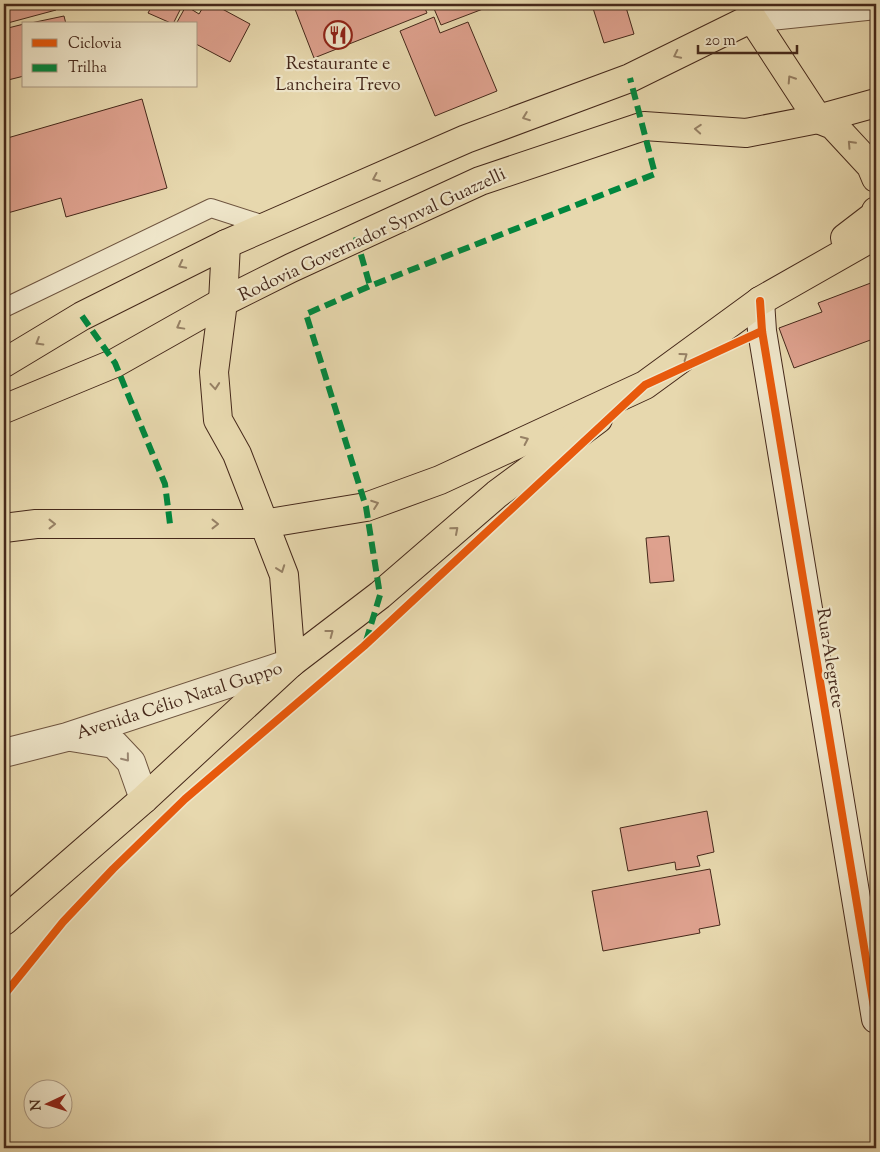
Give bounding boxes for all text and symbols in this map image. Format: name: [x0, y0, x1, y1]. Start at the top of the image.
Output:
restaurant icon: Restaurante e Lancheira Trevo: [323, 20, 353, 50]
legend: [22, 22, 198, 88]
scale bar: [698, 22, 796, 54]
text: 20 m: [705, 31, 736, 52]
text: Ciclovia: [68, 34, 122, 55]
one-way arrow: [673, 49, 682, 59]
place label: Restaurante e Lancheira Trevo: [275, 52, 401, 99]
text: Trilha: [68, 58, 107, 79]
one-way arrow: [788, 75, 797, 84]
one-way arrow: [523, 111, 531, 121]
one-way arrow: [693, 124, 701, 135]
one-way arrow: [848, 141, 857, 150]
street label: Rodovia Governador Synval Guazzelli: [235, 162, 511, 309]
one-way arrow: [372, 172, 381, 183]
one-way arrow: [179, 259, 188, 269]
one-way arrow: [177, 320, 186, 330]
one-way arrow: [36, 335, 45, 345]
one-way arrow: [678, 353, 688, 362]
one-way arrow: [209, 382, 220, 390]
one-way arrow: [520, 436, 529, 447]
one-way arrow: [371, 500, 379, 510]
one-way arrow: [48, 519, 56, 529]
one-way arrow: [211, 519, 219, 529]
one-way arrow: [449, 527, 458, 536]
one-way arrow: [275, 564, 285, 573]
street label: Rua Alegrete: [808, 606, 850, 710]
one-way arrow: [324, 631, 333, 639]
street label: Avenida Célio Natal Guppo: [73, 656, 286, 748]
one-way arrow: [121, 752, 129, 761]
north arrow: [22, 1080, 72, 1130]
text: N: [27, 1098, 47, 1111]

